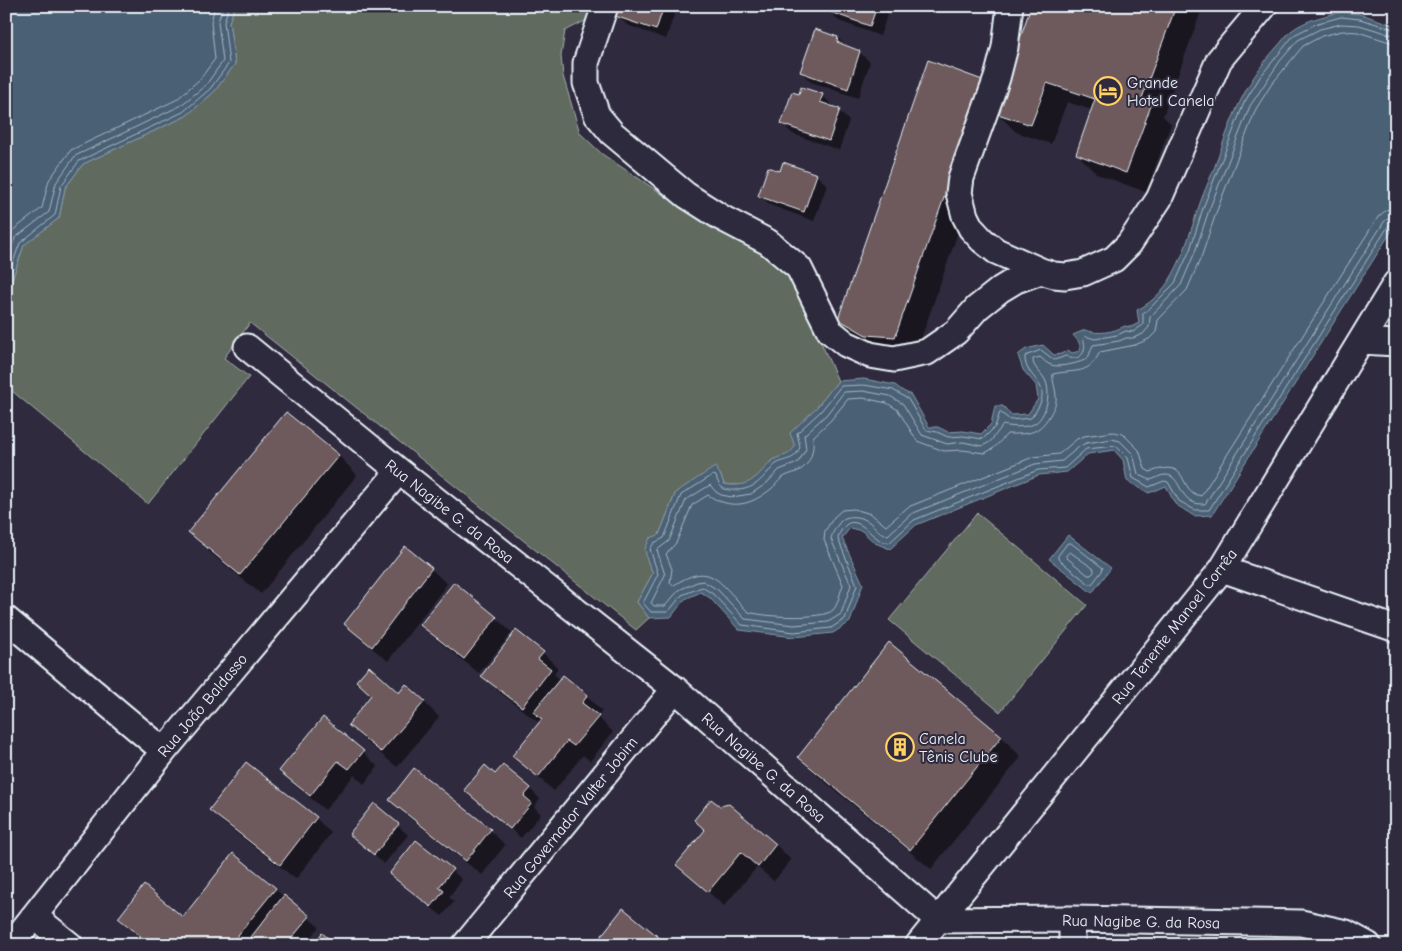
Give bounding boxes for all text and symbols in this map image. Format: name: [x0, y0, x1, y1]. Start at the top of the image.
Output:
place label: Grande Hotel Canela: [1127, 74, 1215, 110]
hotel icon: Grande Hotel Canela: [1093, 76, 1123, 106]
street label: Rua Nagibe G. da Rosa: [382, 456, 517, 568]
street label: Rua Tenente Manoel Corrêa: [1109, 545, 1241, 708]
street label: Rua João Baldasso: [154, 650, 251, 761]
street label: Rua Nagibe G. da Rosa: [698, 709, 829, 826]
place label: Canela Tênis Clube: [919, 730, 997, 766]
building icon: Canela Tênis Clube: [885, 732, 915, 762]
street label: Rua Governador Valter Jobim: [500, 733, 641, 902]
street label: Rua Nagibe G. da Rosa: [1062, 912, 1220, 932]

